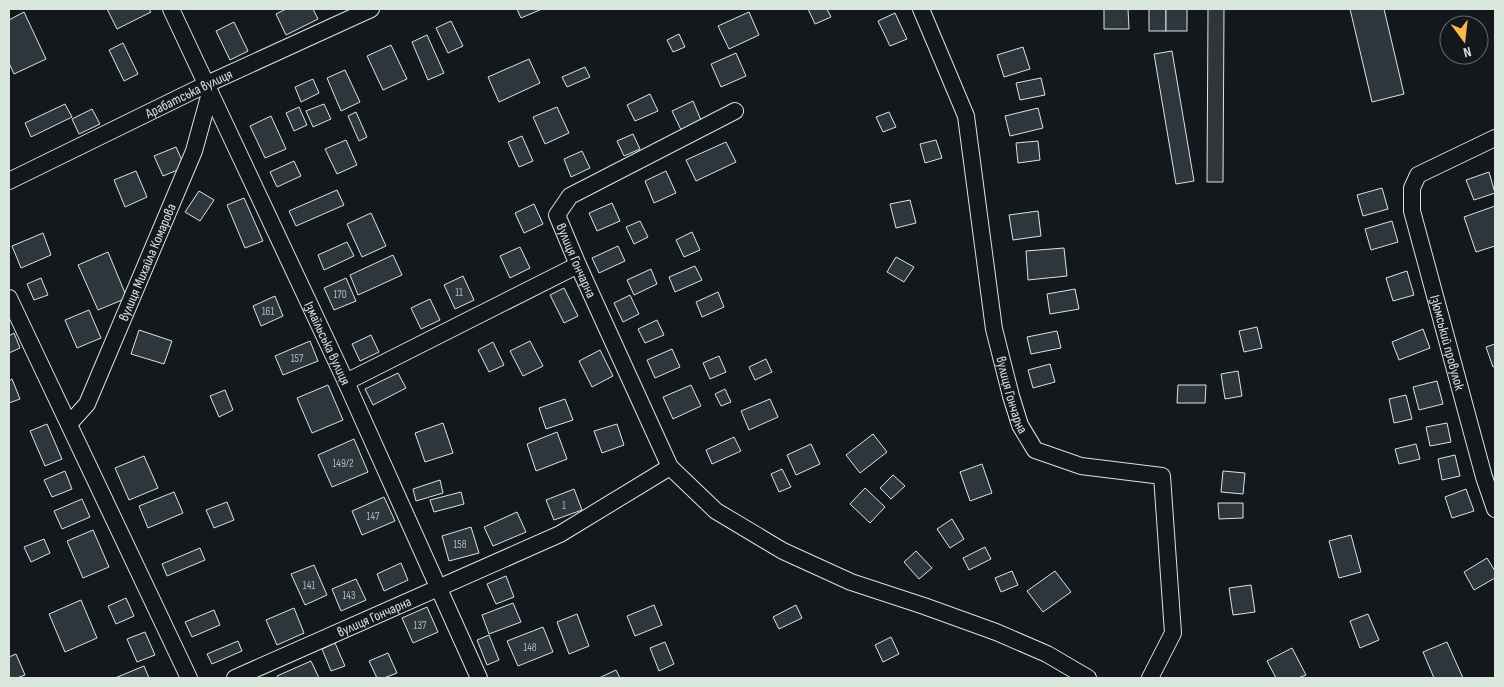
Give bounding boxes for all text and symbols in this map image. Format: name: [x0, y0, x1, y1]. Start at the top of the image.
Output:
north arrow: [1439, 15, 1489, 65]
text: N: [1461, 43, 1473, 61]
street label: Арабатська вулиця: [141, 65, 235, 122]
street label: вулиця Михайла Комарова: [115, 201, 179, 323]
street label: вулиця Гончарна: [553, 221, 600, 300]
house number: 11: [455, 286, 463, 299]
house number: 170: [333, 288, 347, 301]
street label: Ізюмський провулок: [1427, 293, 1469, 393]
street label: Ізмаїльська вулиця: [301, 299, 355, 388]
house number: 161: [262, 305, 274, 318]
house number: 157: [291, 352, 304, 365]
street label: вулиця Гончарна: [993, 354, 1032, 437]
house number: 149/2: [332, 457, 354, 470]
house number: 1: [562, 499, 566, 512]
house number: 147: [367, 510, 380, 523]
house number: 158: [453, 538, 467, 551]
house number: 141: [303, 579, 315, 592]
house number: 143: [342, 589, 356, 602]
street label: вулиця Гончарна: [334, 593, 414, 640]
house number: 137: [414, 619, 427, 632]
house number: 148: [523, 641, 537, 654]

